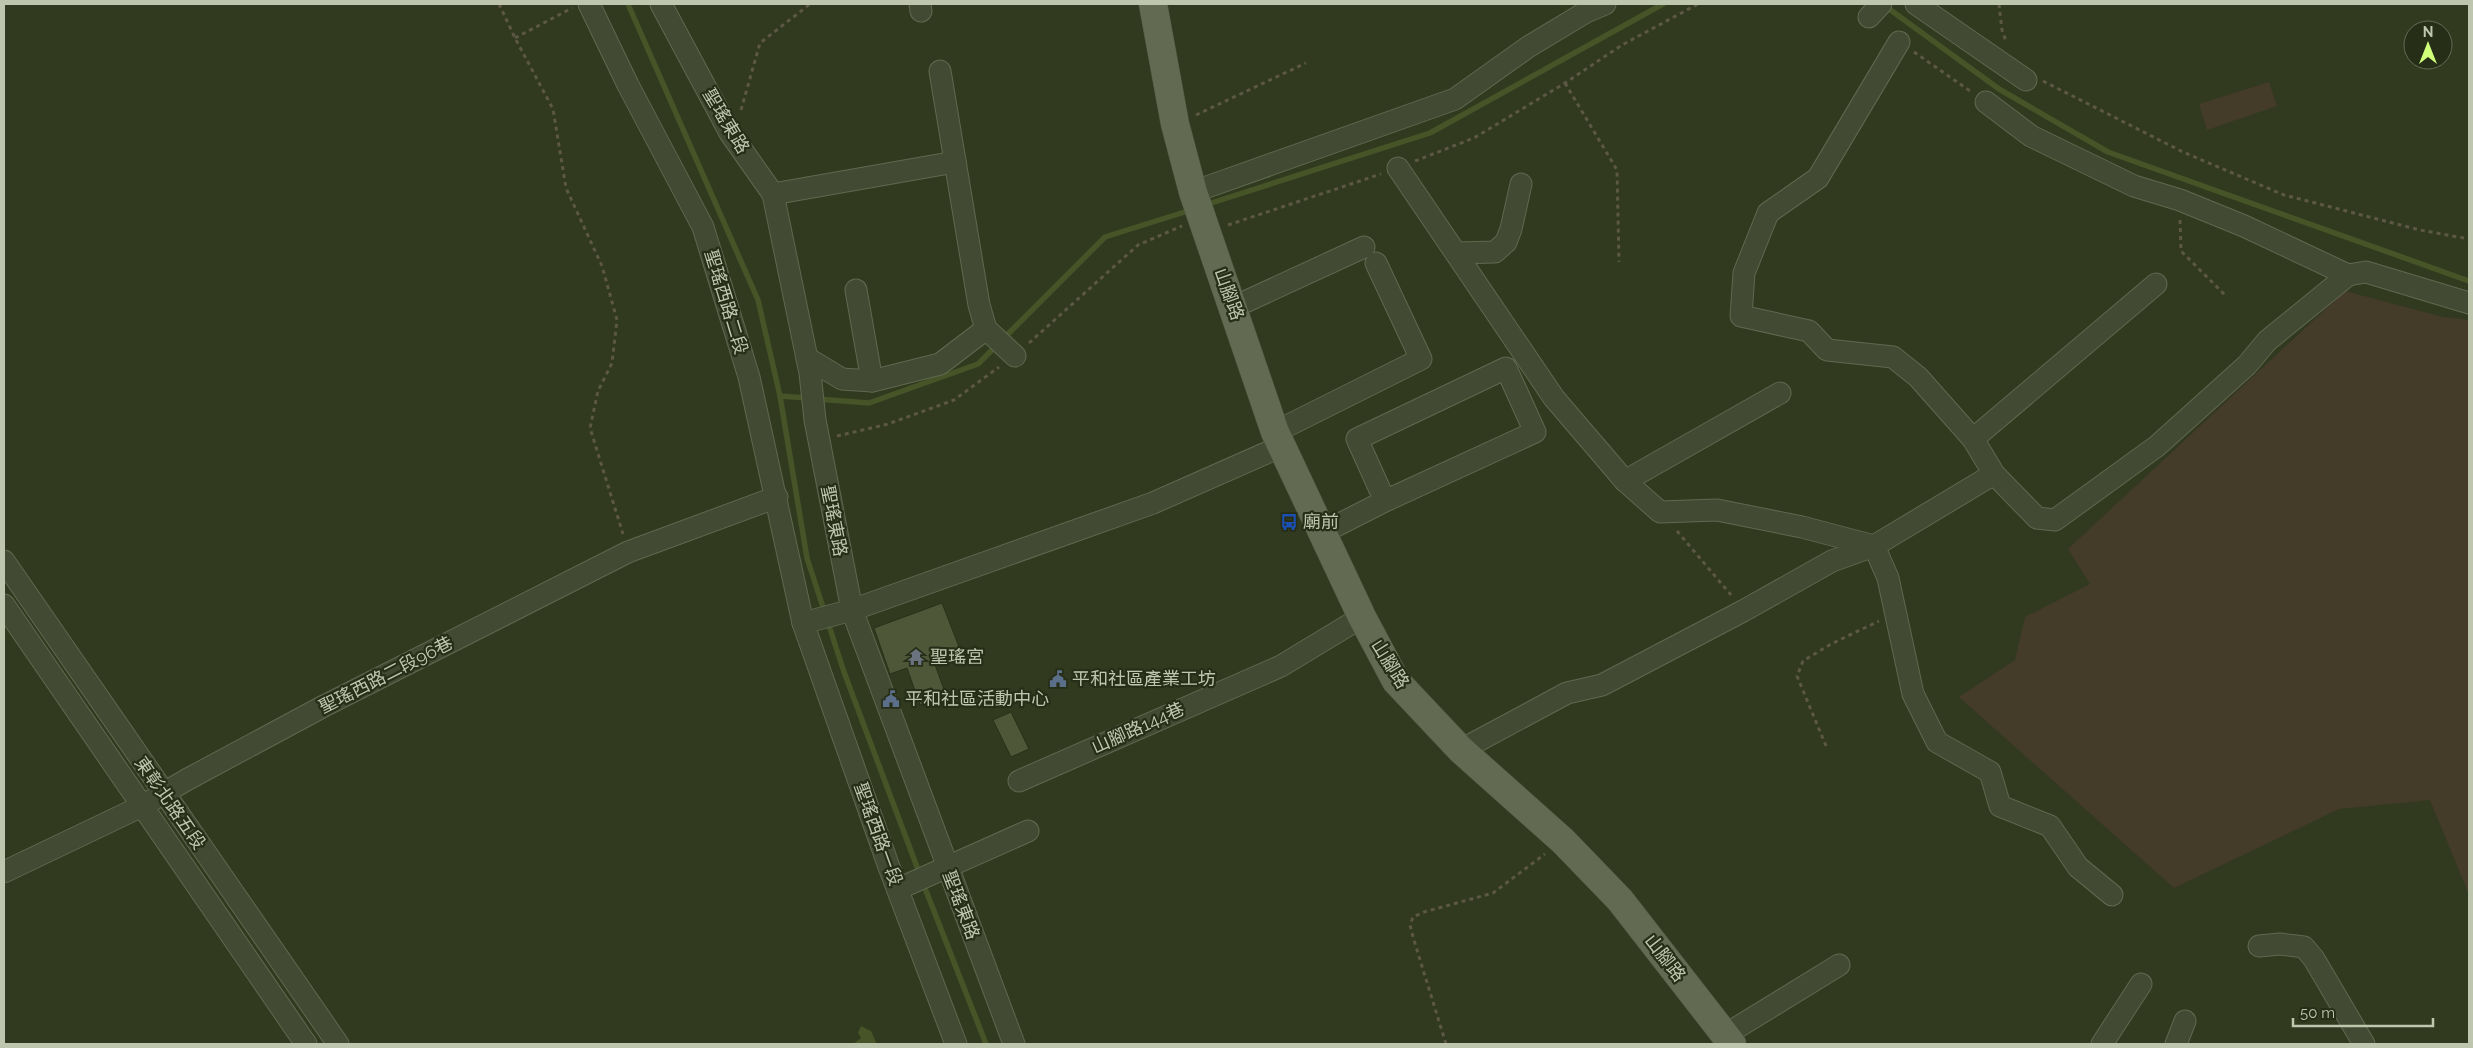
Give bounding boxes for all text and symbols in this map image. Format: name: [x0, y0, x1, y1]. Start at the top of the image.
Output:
north arrow: [2403, 20, 2453, 70]
text: N: [2423, 24, 2433, 40]
street label: 聖瑤東路: [699, 84, 754, 157]
street label: 聖瑤西路二段: [701, 247, 752, 357]
street label: 山腳路: [1210, 265, 1249, 323]
street label: 聖瑤東路: [817, 484, 852, 558]
place label: 廟前: [1303, 511, 1339, 532]
bus stop icon: 廟前: [1279, 512, 1299, 532]
street label: 聖瑤西路二段96巷: [315, 632, 456, 717]
street label: 山腳路: [1367, 635, 1414, 692]
place label: 聖瑤宮: [930, 646, 984, 667]
temple icon: 聖瑤宮: [906, 647, 926, 667]
place label: 平和社區產業工坊: [1072, 668, 1216, 689]
public building icon: 平和社區產業工坊: [1048, 669, 1068, 689]
place label: 平和社區活動中心: [905, 688, 1049, 709]
public building icon: 平和社區活動中心: [881, 689, 901, 709]
street label: 山腳路144巷: [1088, 698, 1187, 757]
street label: 東彰北路五段: [131, 752, 210, 853]
street label: 聖瑤西路一段: [850, 779, 907, 888]
street label: 聖瑤東路: [939, 867, 984, 942]
street label: 山腳路: [1640, 930, 1690, 985]
scale bar: [2293, 996, 2433, 1028]
text: 50 m: [2300, 1004, 2335, 1022]

